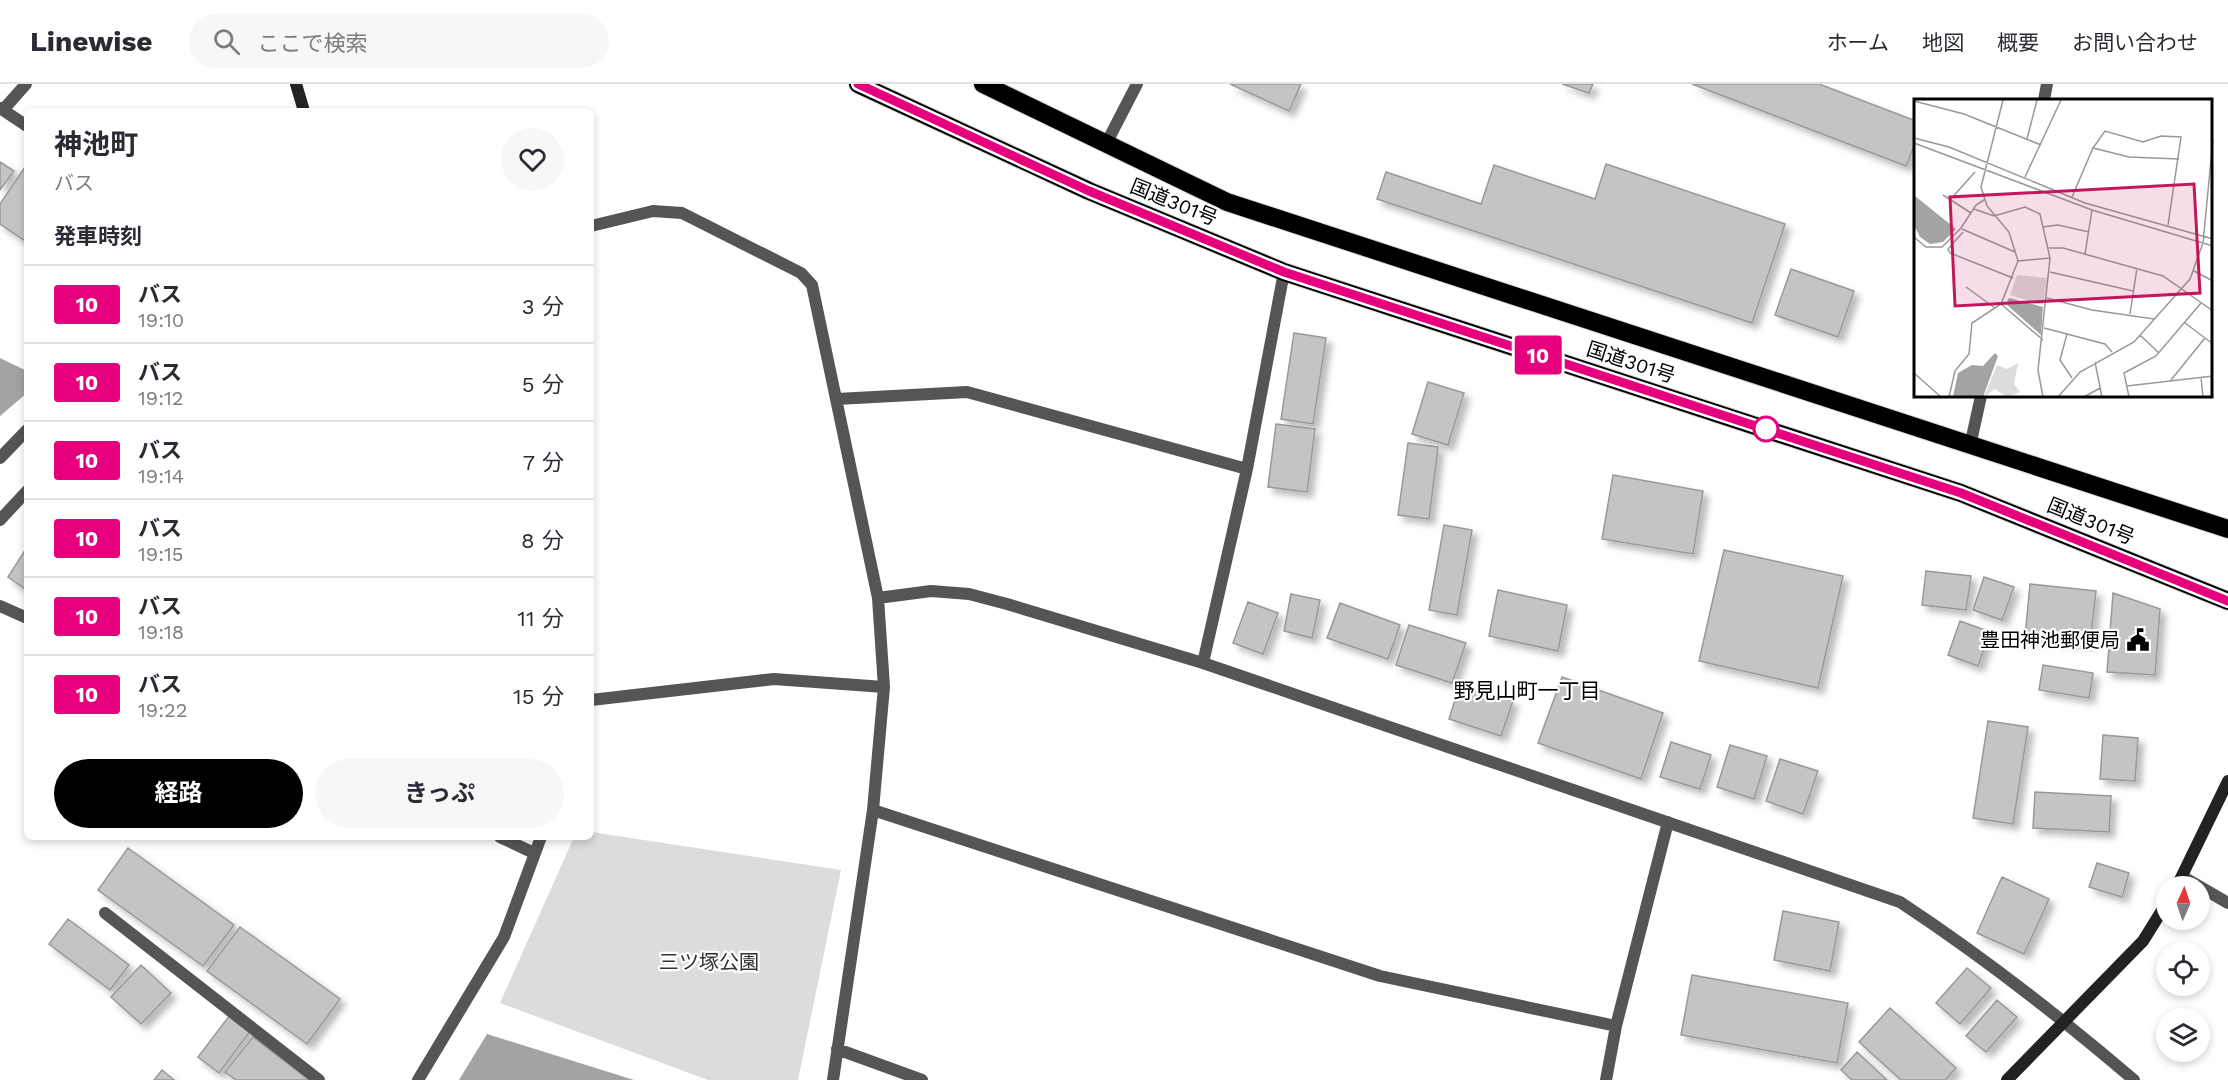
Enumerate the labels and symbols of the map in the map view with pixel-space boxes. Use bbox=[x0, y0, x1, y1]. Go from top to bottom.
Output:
inset map bbox=[1914, 99, 2213, 398]
street label: 国道301号 bbox=[1127, 174, 1221, 230]
line badge: 10 bbox=[1511, 336, 1565, 374]
street label: 国道301号 bbox=[1584, 336, 1678, 388]
unlabelled marker bbox=[1753, 416, 1779, 442]
street label: 国道301号 bbox=[2044, 493, 2138, 549]
public building icon: 豊田神池郵便局 bbox=[2125, 627, 2151, 653]
place label: 豊田神池郵便局 bbox=[1980, 628, 2120, 652]
district label: 野見山町一丁目 bbox=[1454, 678, 1601, 703]
north arrow bbox=[2156, 876, 2210, 930]
park label: 三ツ塚公園 bbox=[659, 950, 759, 974]

